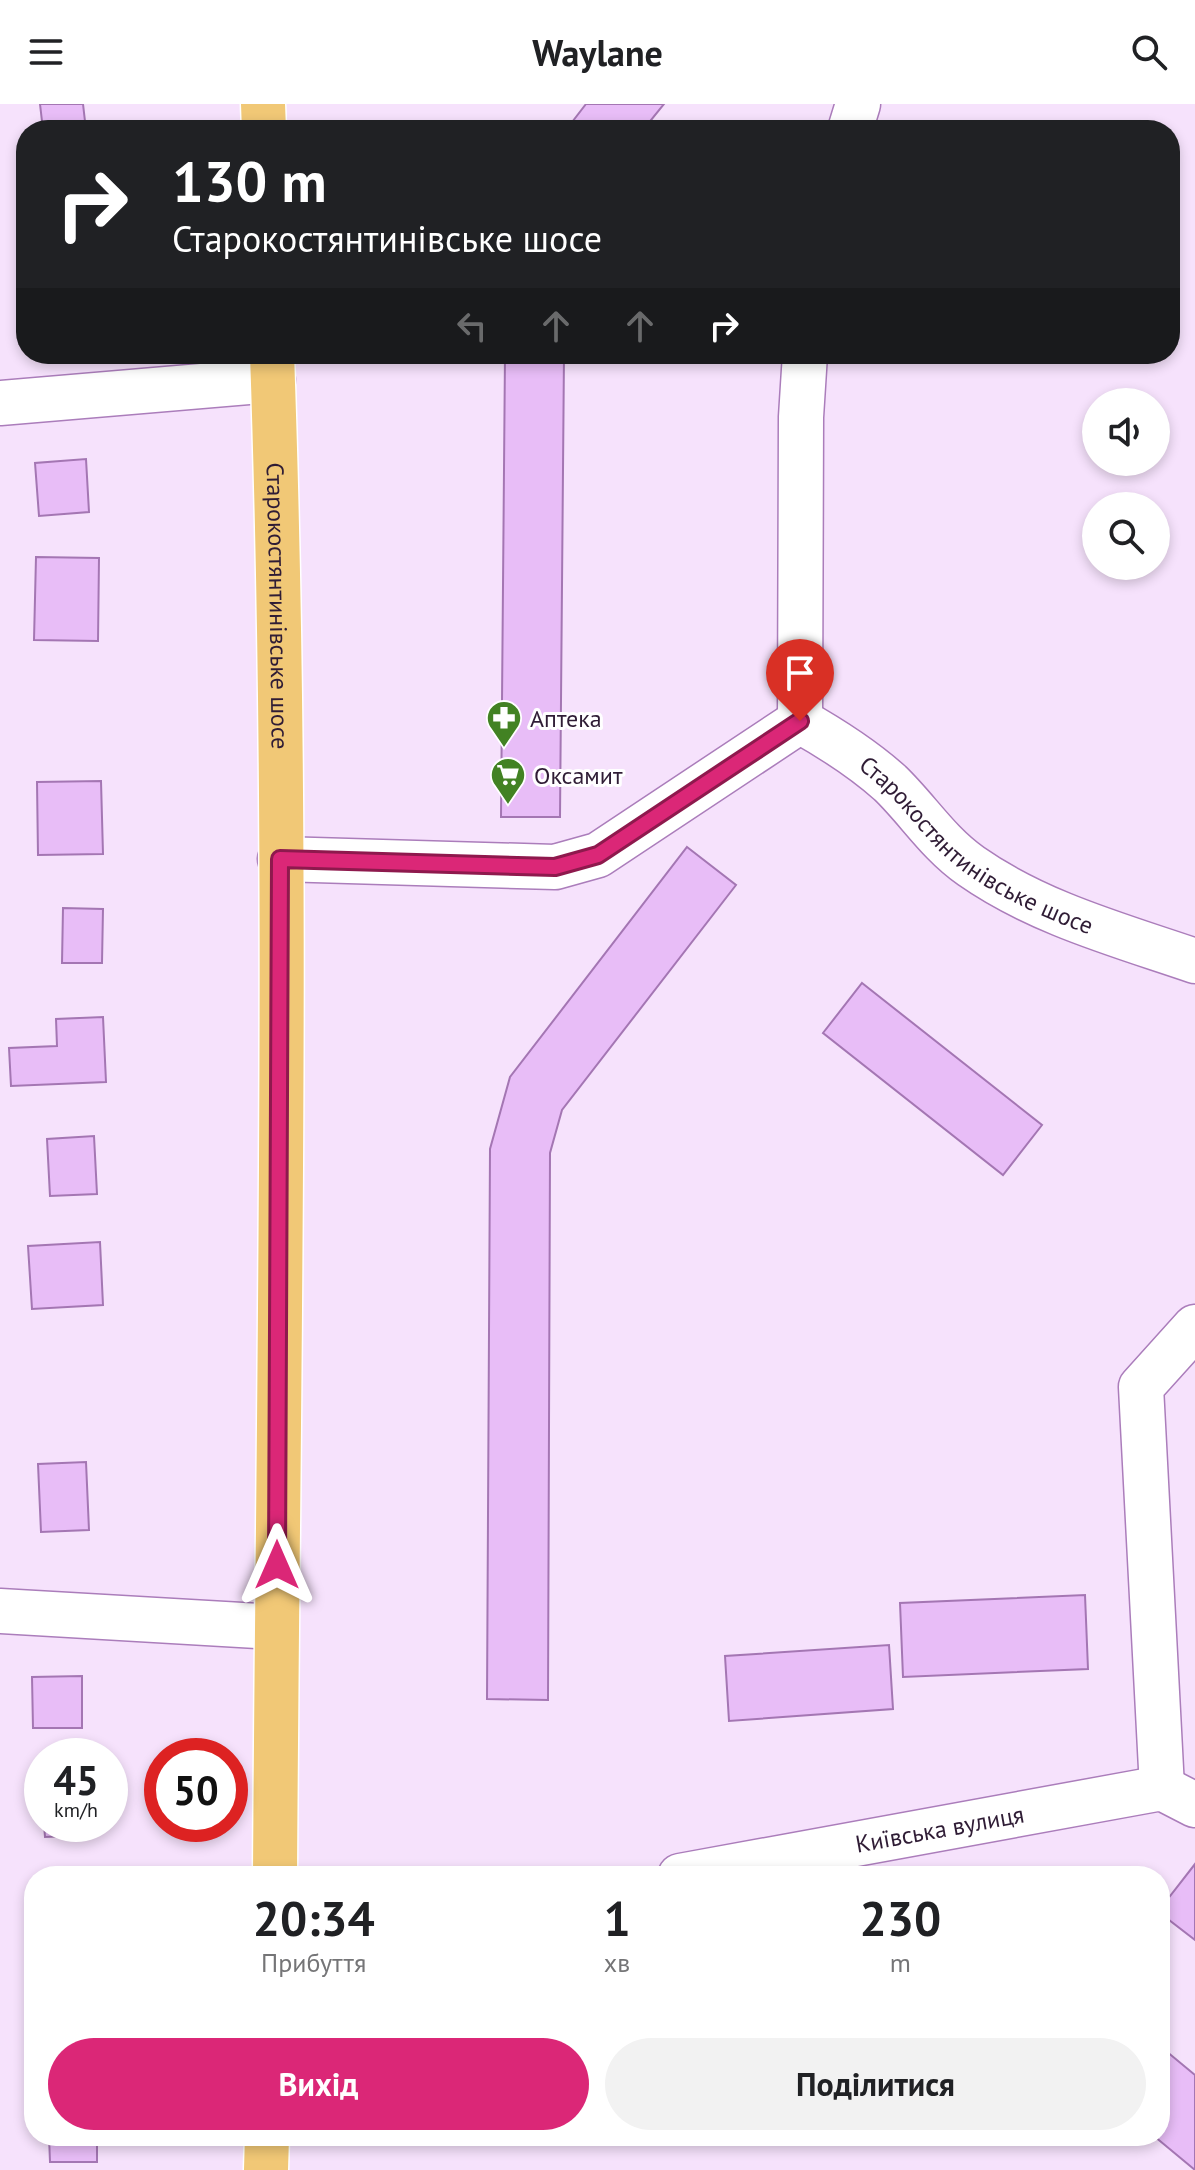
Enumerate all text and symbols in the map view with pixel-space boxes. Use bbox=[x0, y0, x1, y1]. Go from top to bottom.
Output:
text: Waylane bbox=[532, 29, 663, 76]
icon: menu bbox=[24, 30, 68, 74]
icon: search bbox=[1127, 30, 1171, 74]
text: 130 m bbox=[172, 145, 327, 217]
icon: right bbox=[40, 152, 144, 256]
text: Старокостянтинівське шосе bbox=[172, 215, 602, 262]
icon: left bbox=[450, 304, 494, 348]
icon: ahead bbox=[534, 304, 578, 348]
icon: ahead bbox=[618, 304, 662, 348]
icon: right bbox=[702, 304, 746, 348]
map controls bbox=[1082, 388, 1170, 580]
button: sound bbox=[1082, 388, 1170, 476]
street label: Старокостянтинівське шосе bbox=[260, 462, 296, 750]
button: search bbox=[1082, 492, 1170, 580]
pin bbox=[766, 639, 834, 721]
icon: arrive bbox=[778, 651, 822, 695]
pharmacy icon: Аптека bbox=[485, 699, 523, 749]
place label: Аптека bbox=[530, 703, 602, 734]
street label: Старокостянтинівське шосе bbox=[853, 749, 1098, 941]
supermarket icon: Оксамит bbox=[489, 756, 527, 806]
place label: Оксамит bbox=[534, 760, 623, 791]
position arrow bbox=[235, 1523, 319, 1607]
speed limit sign: 50 bbox=[144, 1738, 248, 1842]
text: 45 bbox=[53, 1754, 99, 1806]
text: km/h bbox=[54, 1797, 98, 1823]
street label: Київська вулиця bbox=[853, 1798, 1027, 1859]
text: 20:34 bbox=[253, 1887, 375, 1949]
text: 1 bbox=[603, 1887, 631, 1949]
text: 230 bbox=[859, 1887, 941, 1949]
text: Прибуття bbox=[261, 1946, 366, 1979]
text: хв bbox=[604, 1946, 630, 1979]
text: m bbox=[890, 1946, 911, 1979]
button: Вихід bbox=[48, 2038, 589, 2130]
button: Поділитися bbox=[605, 2038, 1146, 2130]

